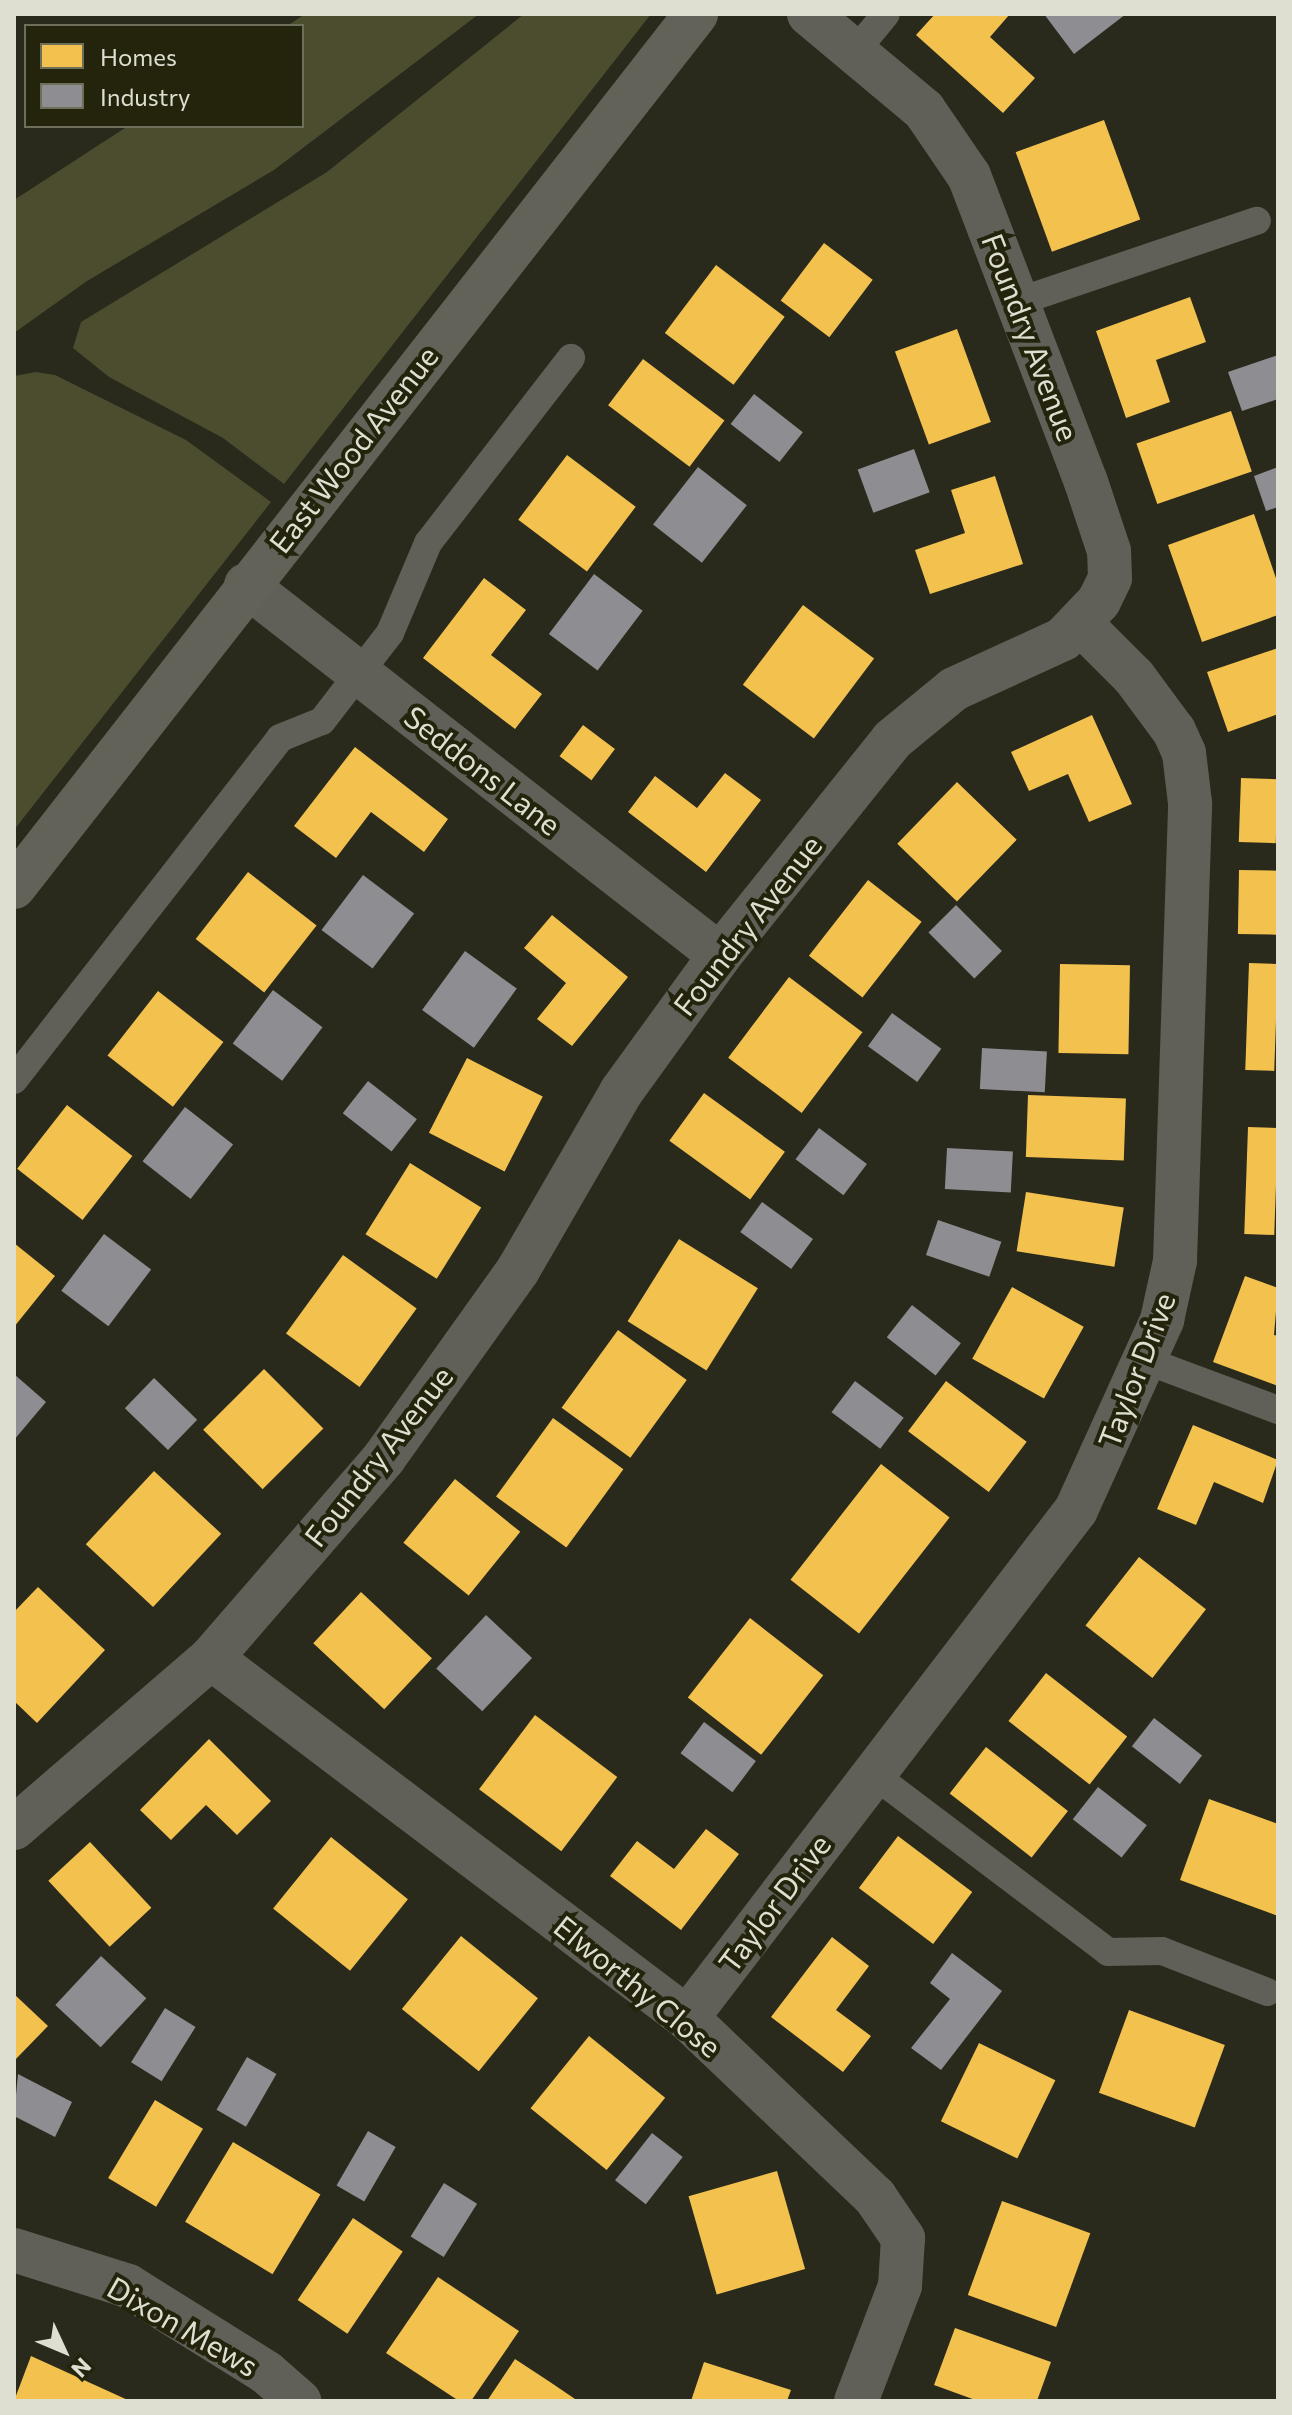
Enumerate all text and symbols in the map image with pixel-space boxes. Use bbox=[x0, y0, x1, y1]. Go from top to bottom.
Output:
legend bbox=[24, 24, 304, 128]
text: Homes bbox=[100, 42, 177, 71]
text: Industry bbox=[100, 82, 190, 111]
street label: Foundry Avenue bbox=[975, 228, 1087, 446]
street label: East Wood Avenue bbox=[261, 338, 445, 560]
street label: Seddons Lane bbox=[398, 698, 568, 842]
street label: Foundry Avenue bbox=[665, 828, 829, 1022]
street label: Taylor Drive bbox=[1090, 1287, 1182, 1453]
street label: Foundry Avenue bbox=[296, 1359, 460, 1553]
street label: Taylor Drive bbox=[710, 1827, 838, 1979]
street label: Elworthy Close bbox=[547, 1908, 729, 2064]
street label: Dixon Mews bbox=[101, 2269, 265, 2383]
north arrow bbox=[24, 2311, 104, 2391]
text: N bbox=[66, 2353, 97, 2383]

